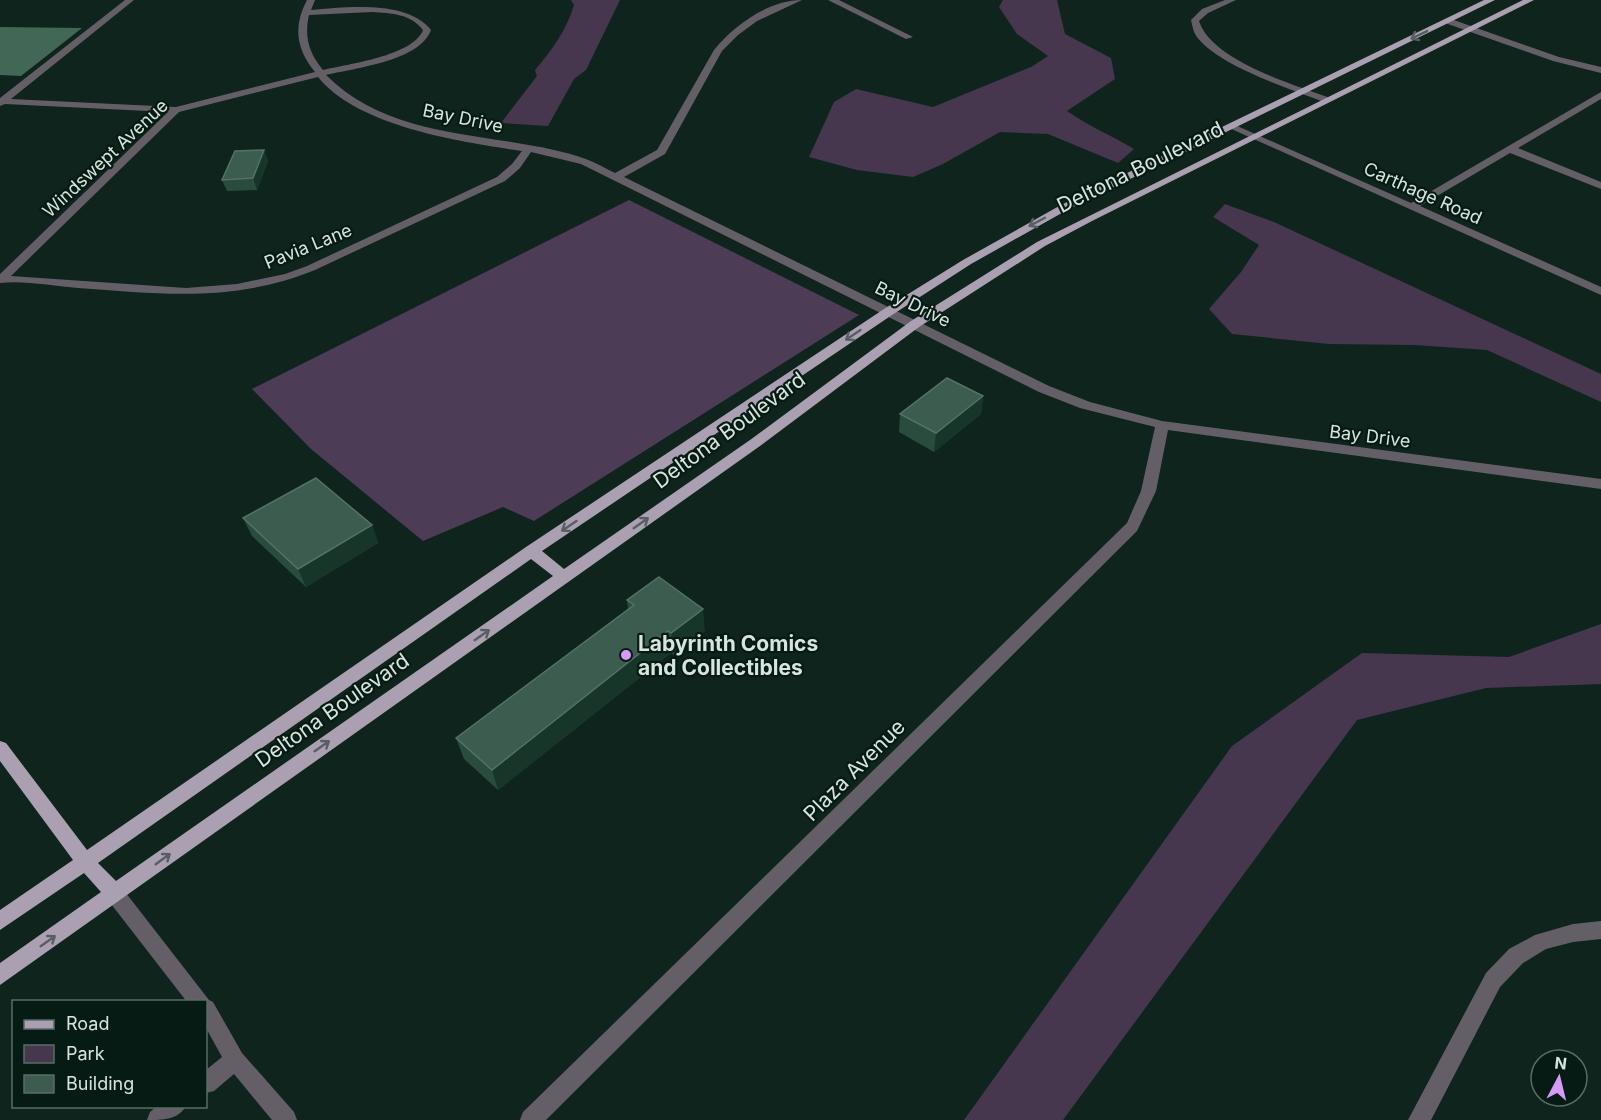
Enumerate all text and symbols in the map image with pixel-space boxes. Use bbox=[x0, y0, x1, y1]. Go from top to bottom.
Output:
one-way arrow bbox=[1411, 30, 1429, 42]
street label: Windswept Avenue bbox=[38, 95, 172, 221]
street label: Bay Drive bbox=[421, 99, 505, 137]
street label: Deltona Boulevard bbox=[1053, 116, 1227, 218]
street label: Carthage Road bbox=[1361, 158, 1485, 228]
one-way arrow bbox=[1028, 217, 1046, 228]
street label: Pavia Lane bbox=[261, 219, 355, 273]
street label: Bay Drive bbox=[872, 277, 954, 331]
one-way arrow bbox=[844, 329, 861, 342]
street label: Deltona Boulevard bbox=[648, 366, 810, 494]
street label: Bay Drive bbox=[1328, 421, 1412, 451]
one-way arrow bbox=[633, 517, 649, 529]
one-way arrow bbox=[561, 520, 577, 532]
one-way arrow bbox=[473, 629, 489, 641]
place label: Labyrinth Comics and Collectibles bbox=[638, 631, 818, 680]
street label: Deltona Boulevard bbox=[250, 648, 414, 772]
marker: Labyrinth Comics and Collectibles bbox=[619, 648, 633, 662]
street label: Plaza Avenue bbox=[798, 714, 910, 826]
one-way arrow bbox=[313, 740, 329, 752]
one-way arrow bbox=[154, 853, 170, 866]
one-way arrow bbox=[39, 935, 55, 947]
legend bbox=[12, 1000, 207, 1108]
text: Road bbox=[66, 1013, 109, 1034]
text: Park bbox=[66, 1043, 105, 1064]
north arrow bbox=[1529, 1048, 1589, 1108]
text: N bbox=[1554, 1052, 1568, 1074]
text: Building bbox=[66, 1073, 134, 1094]

